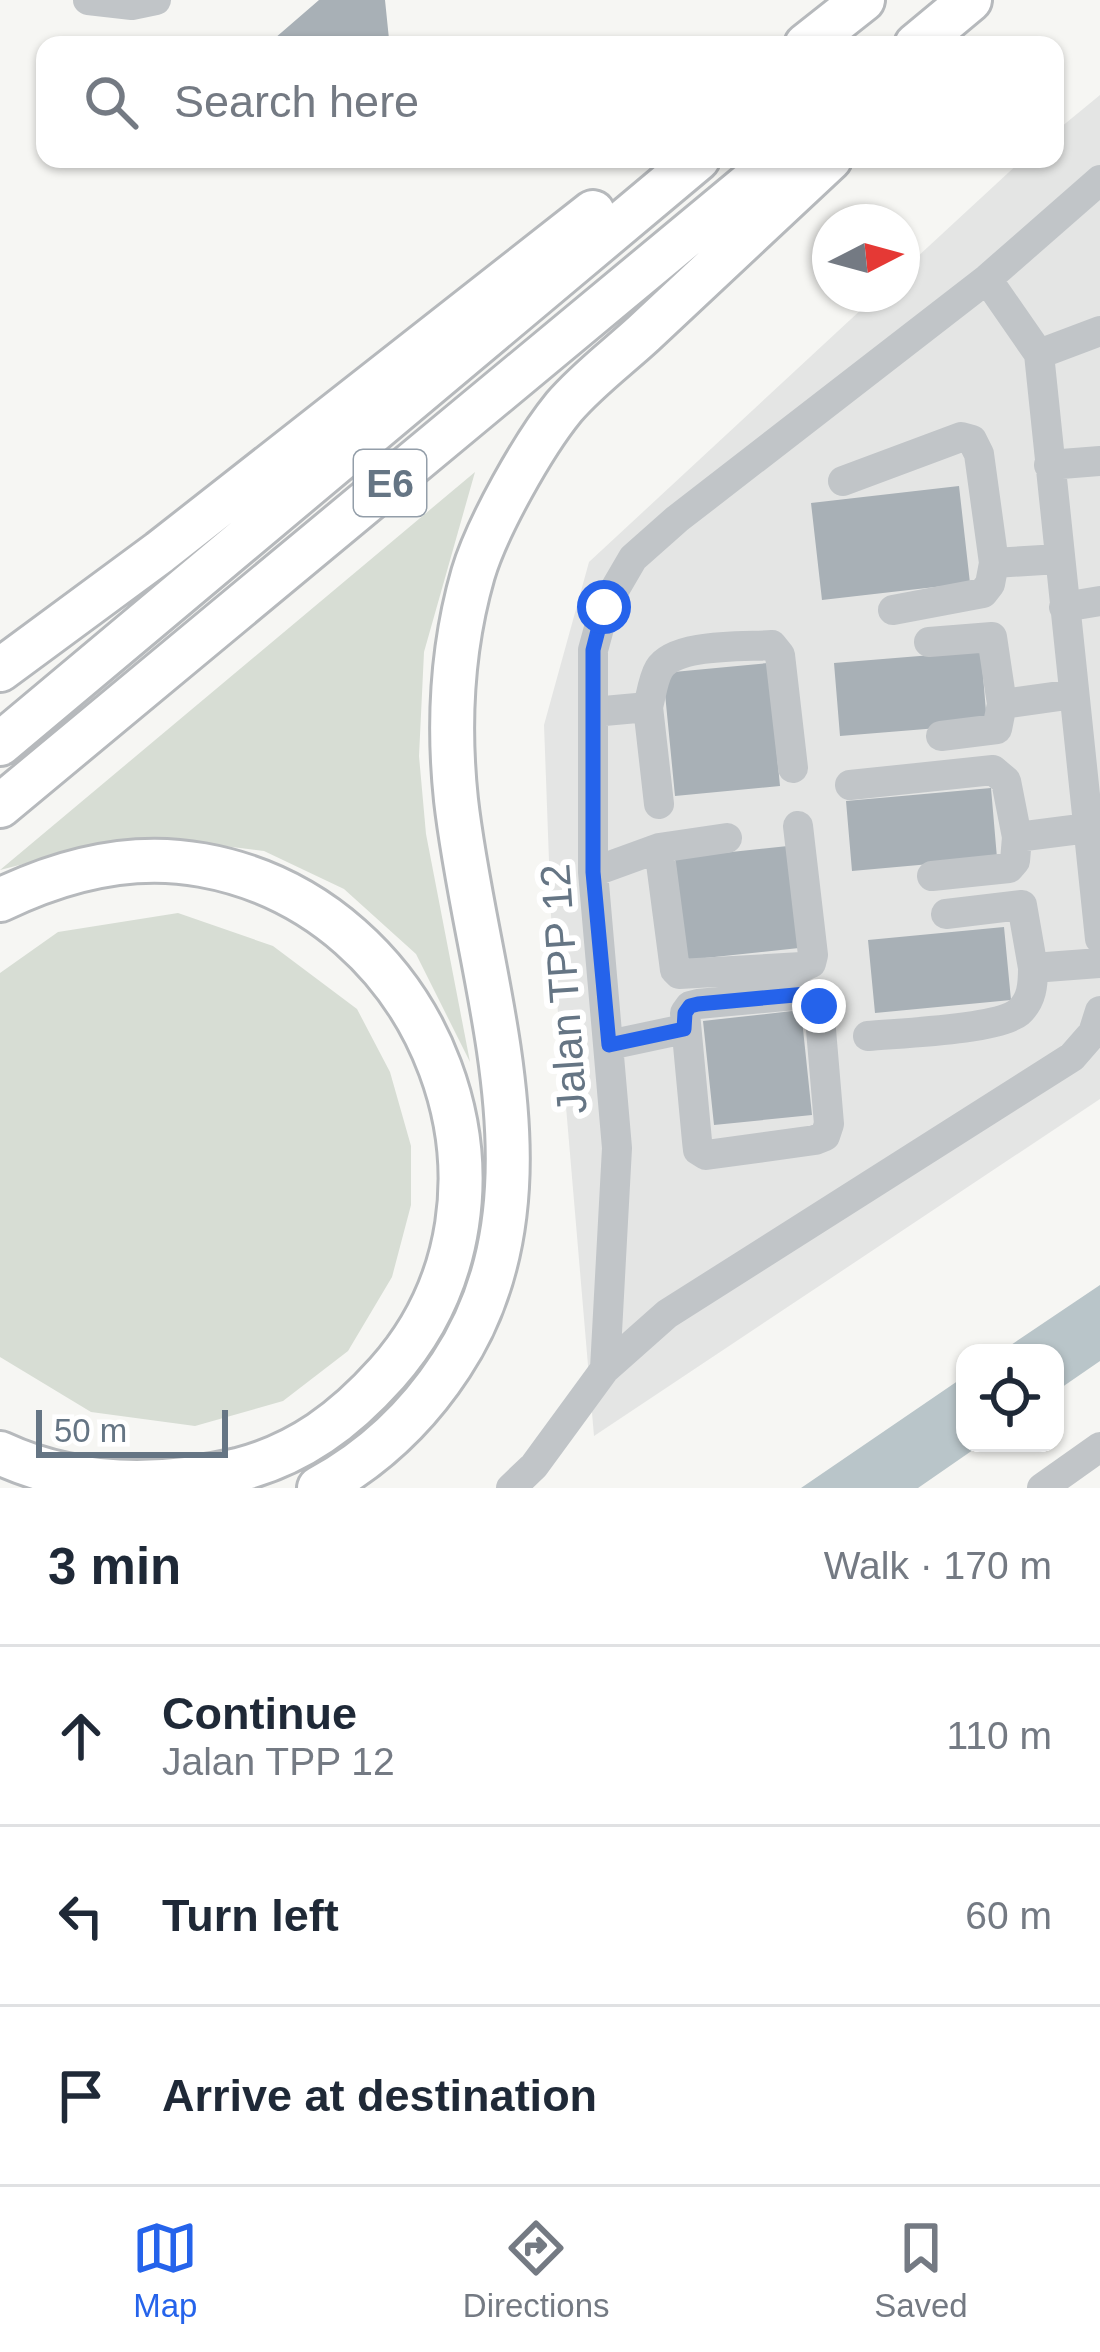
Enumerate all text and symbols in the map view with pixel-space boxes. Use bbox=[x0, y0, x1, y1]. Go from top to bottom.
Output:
search box bbox=[36, 36, 1064, 168]
icon: search bbox=[78, 69, 144, 135]
text: Search here bbox=[174, 76, 419, 127]
north arrow bbox=[812, 204, 920, 312]
road number: E6 bbox=[354, 450, 426, 516]
route start bbox=[577, 580, 631, 634]
street label: Jalan TPP 12 bbox=[531, 862, 596, 1116]
route end bbox=[792, 979, 846, 1033]
map controls bbox=[956, 1344, 1064, 1452]
button: locate bbox=[956, 1344, 1064, 1452]
scale bar bbox=[36, 1404, 228, 1457]
text: 50 m bbox=[54, 1412, 127, 1449]
text: 3 min bbox=[48, 1538, 181, 1595]
text: Walk · 170 m bbox=[824, 1544, 1052, 1587]
text: Continue bbox=[162, 1688, 357, 1739]
icon: ahead bbox=[48, 1703, 114, 1769]
text: 110 m bbox=[947, 1714, 1052, 1757]
text: Jalan TPP 12 bbox=[162, 1740, 395, 1783]
icon: left bbox=[48, 1883, 114, 1949]
text: Turn left bbox=[162, 1890, 339, 1941]
text: 60 m bbox=[965, 1894, 1052, 1937]
icon: arrive bbox=[48, 2063, 114, 2129]
text: Arrive at destination bbox=[162, 2070, 597, 2121]
tab: Map bbox=[132, 2215, 198, 2325]
tab: Directions bbox=[463, 2215, 610, 2325]
tab: Saved bbox=[874, 2215, 968, 2325]

